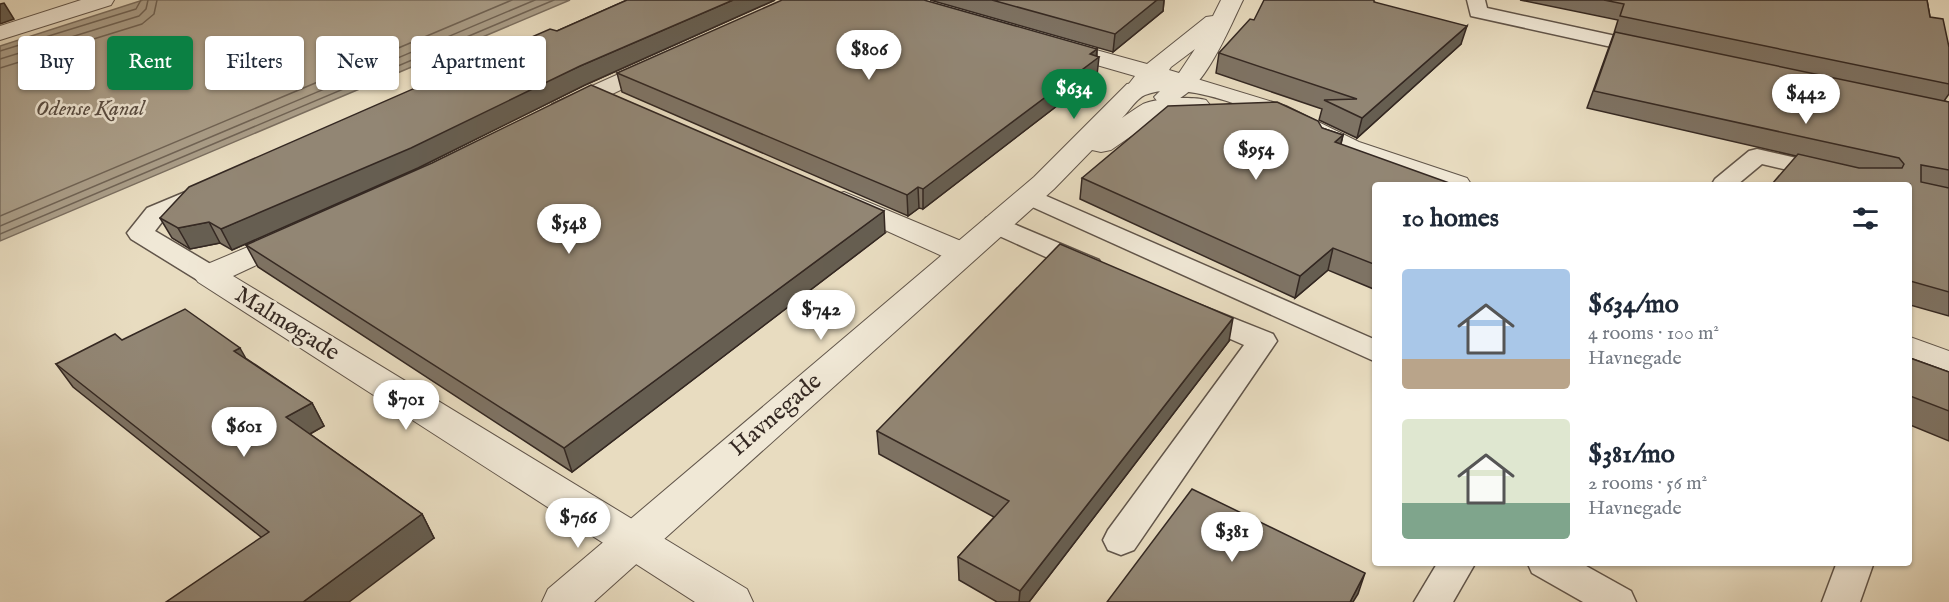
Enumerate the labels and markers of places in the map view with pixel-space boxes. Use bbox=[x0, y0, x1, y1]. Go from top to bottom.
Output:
pin: $806 bbox=[833, 30, 905, 81]
pin: $634 bbox=[1038, 69, 1110, 120]
pin: $442 bbox=[1770, 74, 1842, 125]
pin: $954 bbox=[1220, 130, 1292, 181]
pin: $548 bbox=[533, 204, 605, 255]
pin: $742 bbox=[785, 290, 857, 341]
pin: $701 bbox=[370, 380, 442, 431]
pin: $601 bbox=[208, 407, 280, 458]
pin: $766 bbox=[542, 498, 614, 549]
pin: $381 bbox=[1196, 512, 1268, 563]

